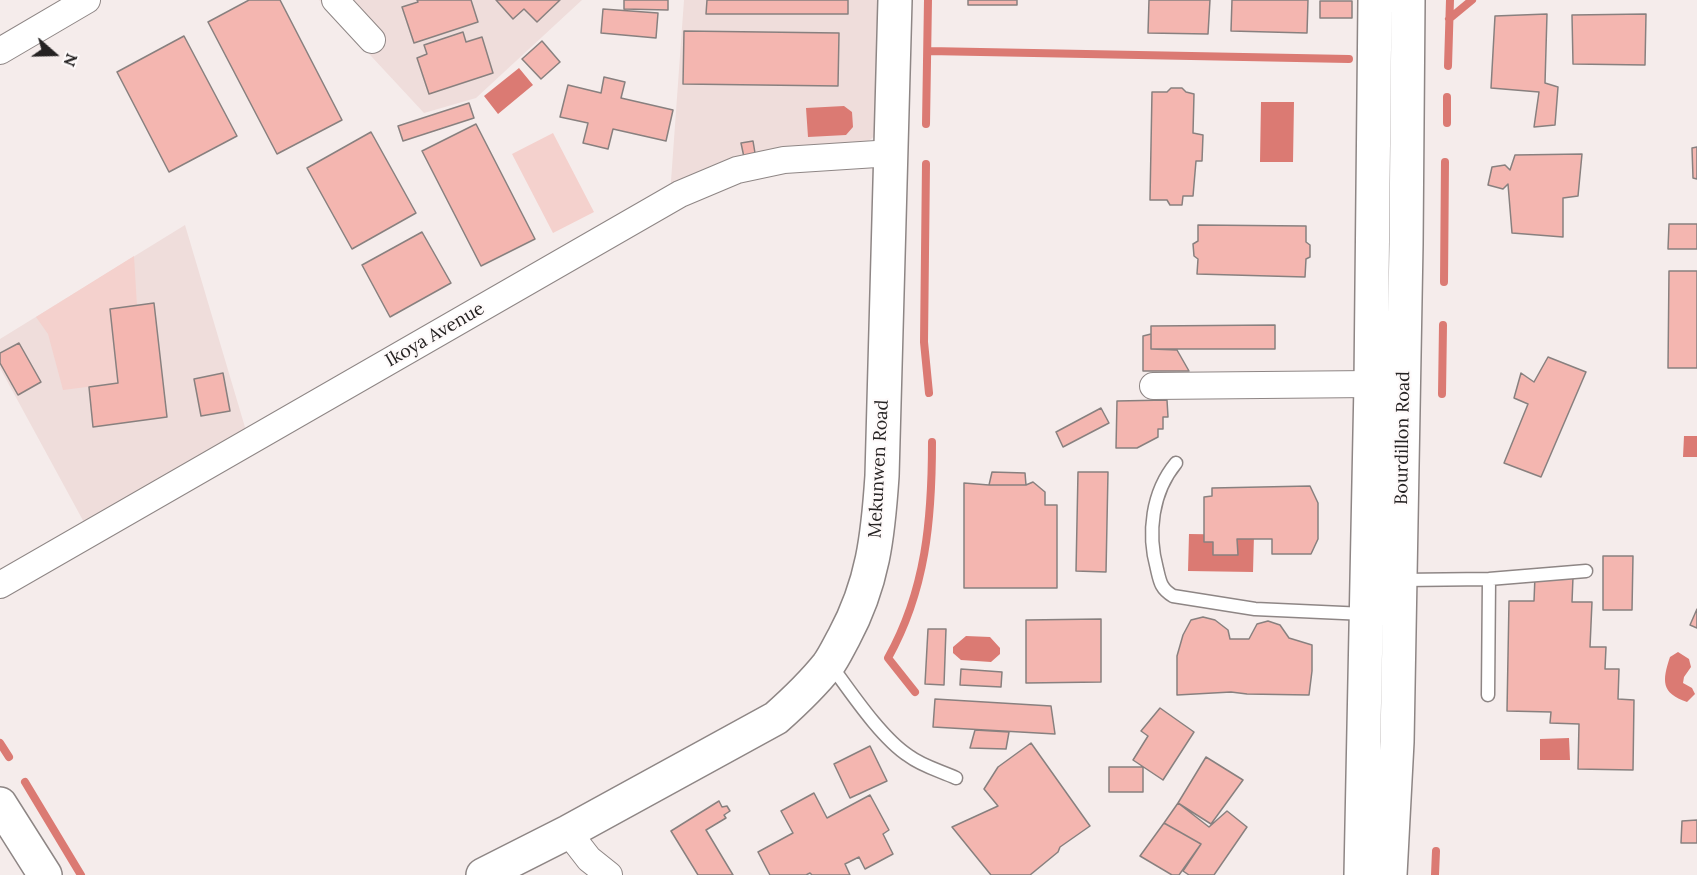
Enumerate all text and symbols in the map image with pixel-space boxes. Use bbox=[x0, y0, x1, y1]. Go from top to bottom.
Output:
north arrow bbox=[24, 24, 84, 84]
text: N bbox=[59, 51, 82, 69]
street label: Ikoya Avenue bbox=[382, 298, 488, 372]
street label: Bourdillon Road bbox=[1391, 371, 1415, 505]
street label: Mekunwen Road bbox=[865, 399, 893, 539]

